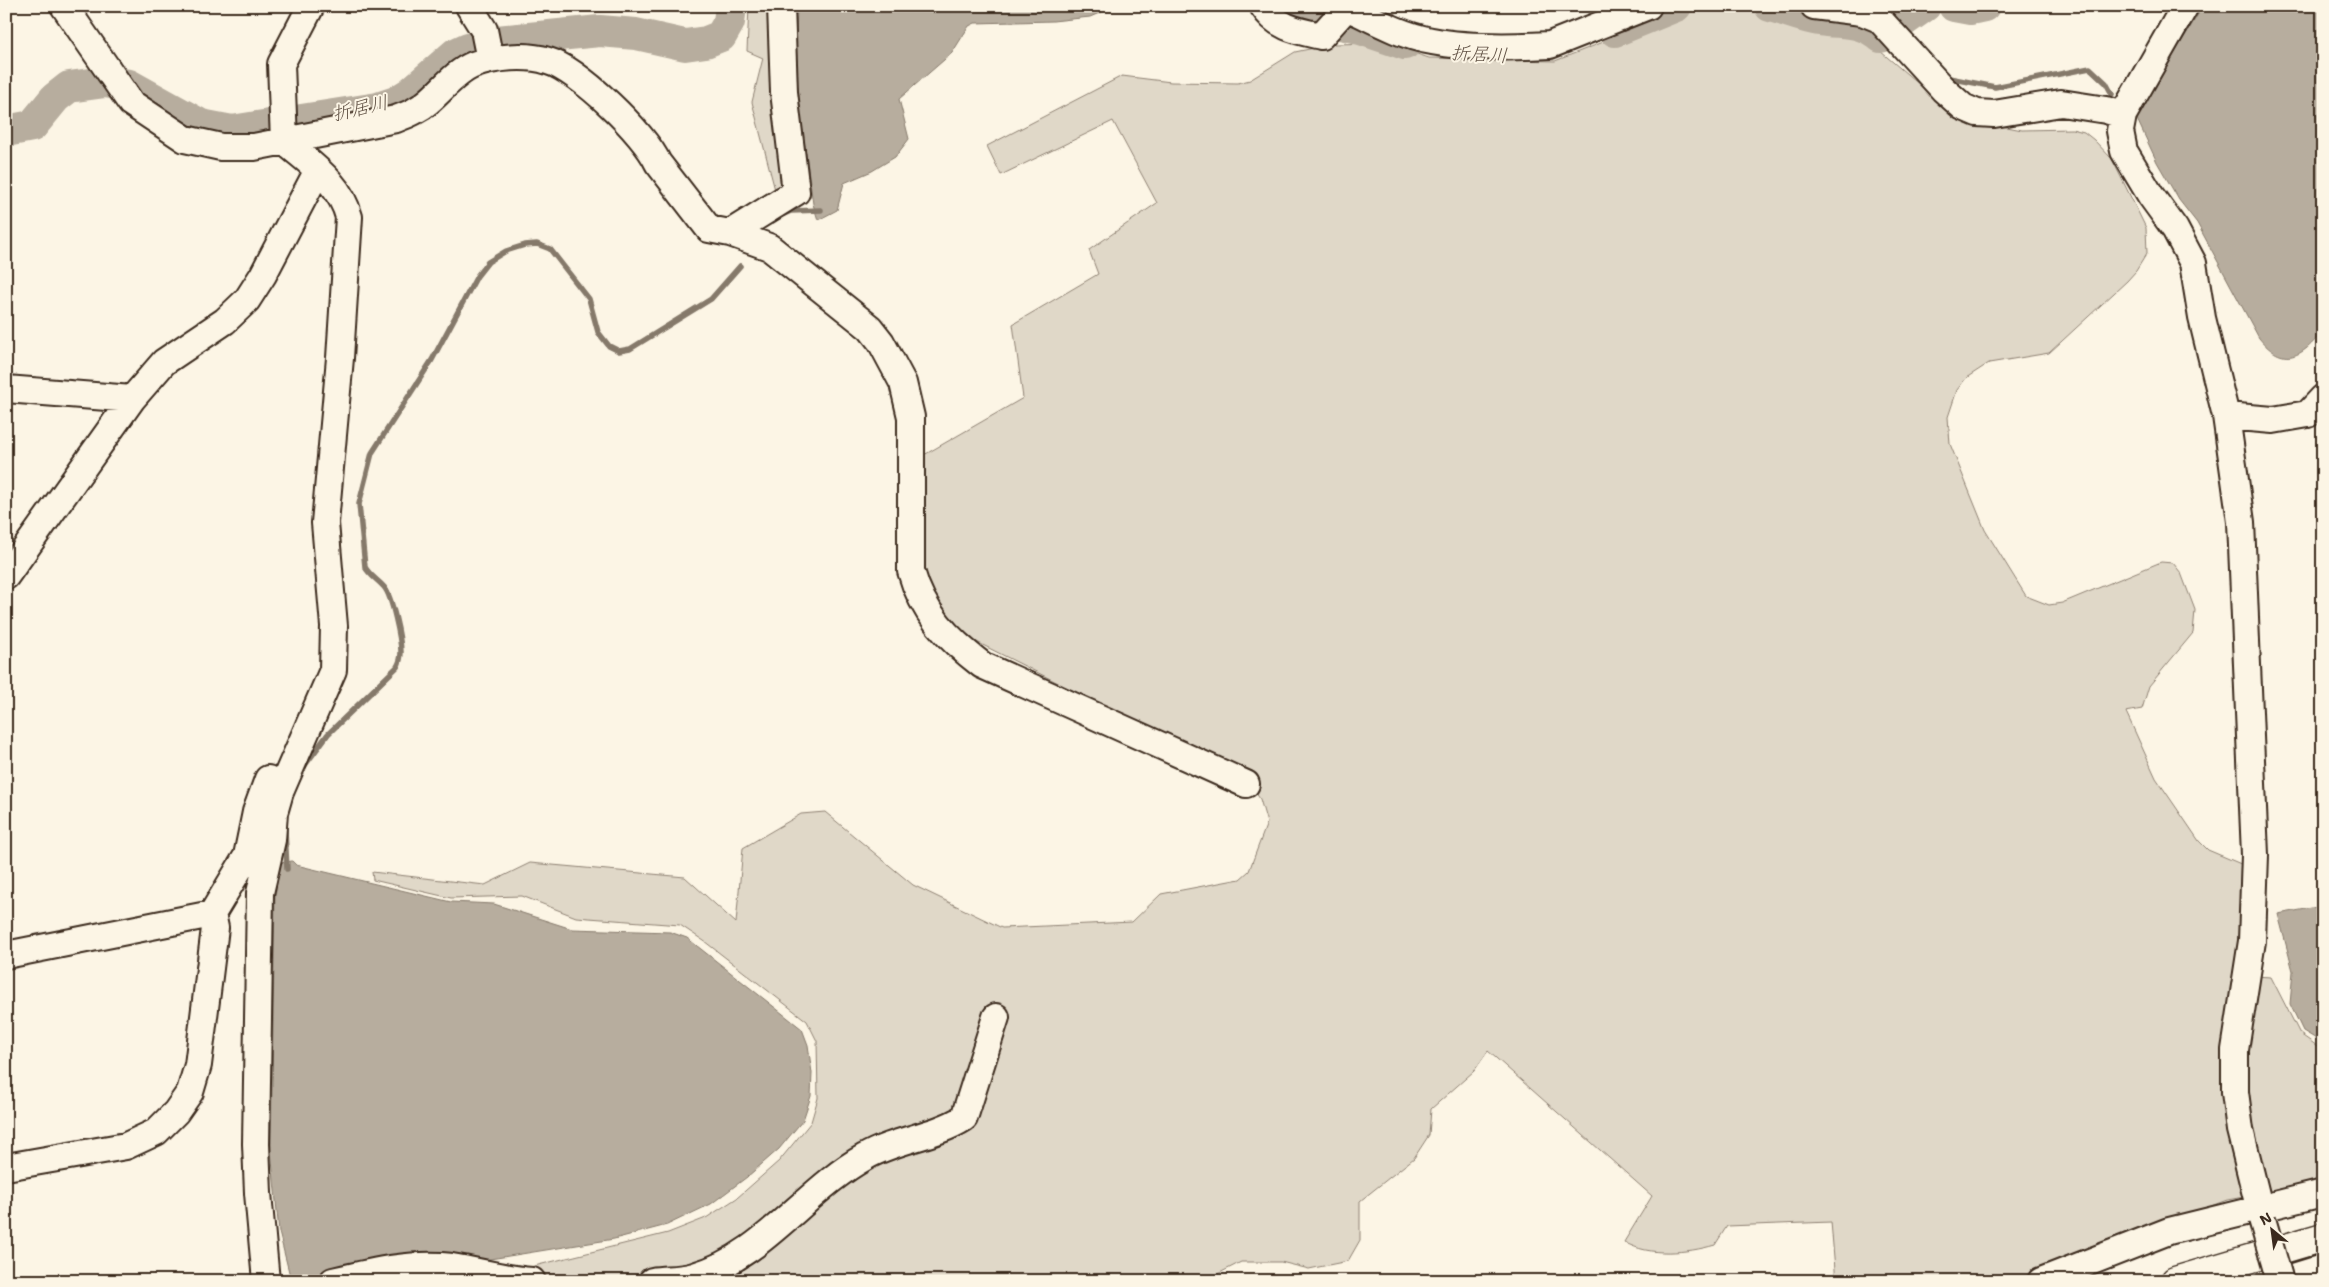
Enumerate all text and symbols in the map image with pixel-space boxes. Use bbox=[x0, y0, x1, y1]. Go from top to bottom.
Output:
water label: 折居川 bbox=[1450, 40, 1508, 68]
water label: 折居川 bbox=[329, 89, 391, 127]
north arrow bbox=[2246, 1204, 2296, 1254]
text: N bbox=[2256, 1208, 2275, 1229]

